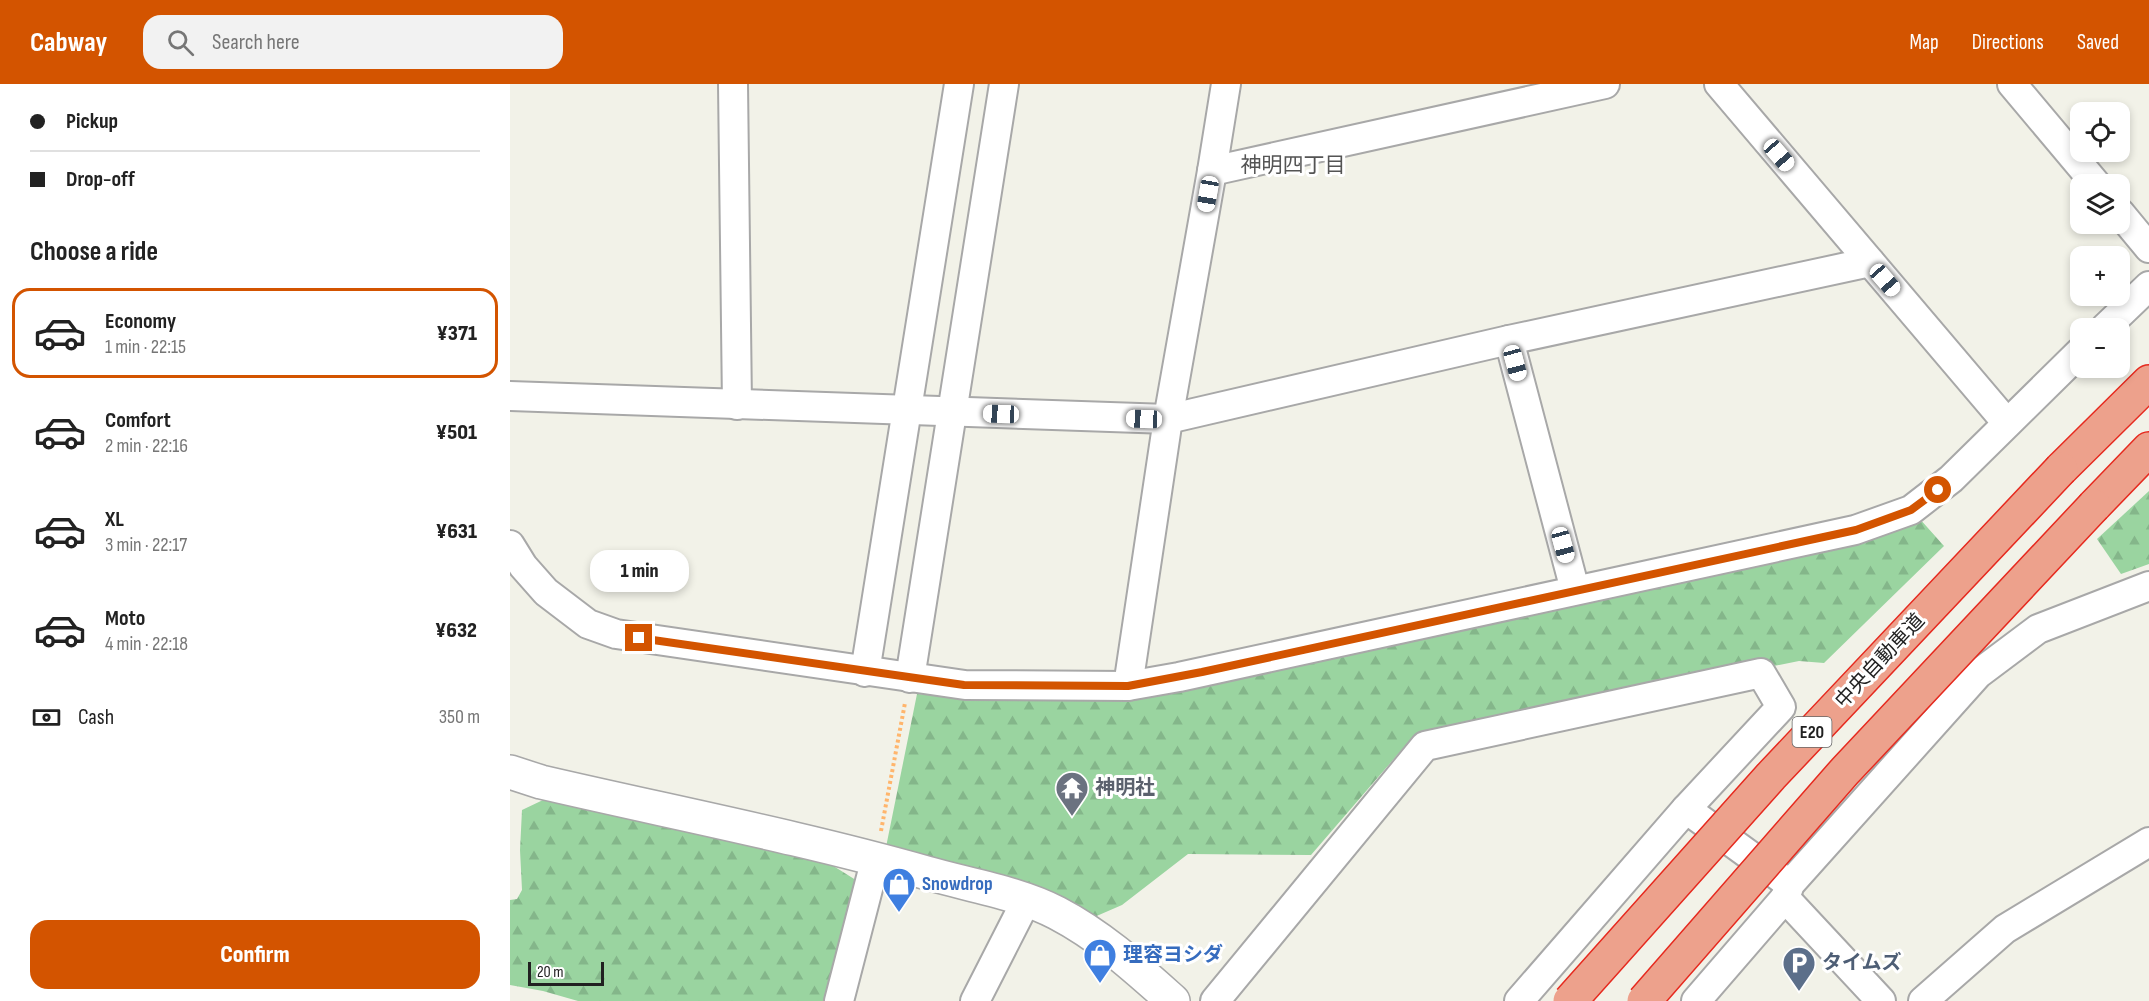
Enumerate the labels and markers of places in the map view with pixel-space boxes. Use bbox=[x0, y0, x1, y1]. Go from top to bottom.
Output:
temple icon: 神明社 bbox=[1054, 770, 1090, 817]
place label: 神明社 bbox=[1095, 776, 1155, 800]
shop icon: Snowdrop bbox=[881, 866, 917, 913]
place label: Snowdrop bbox=[922, 872, 993, 896]
shop icon: 理容ヨシダ bbox=[1082, 937, 1118, 984]
place label: 理容ヨシダ bbox=[1123, 943, 1223, 967]
parking icon: タイムズ bbox=[1781, 945, 1817, 992]
place label: タイムズ bbox=[1822, 951, 1902, 975]

